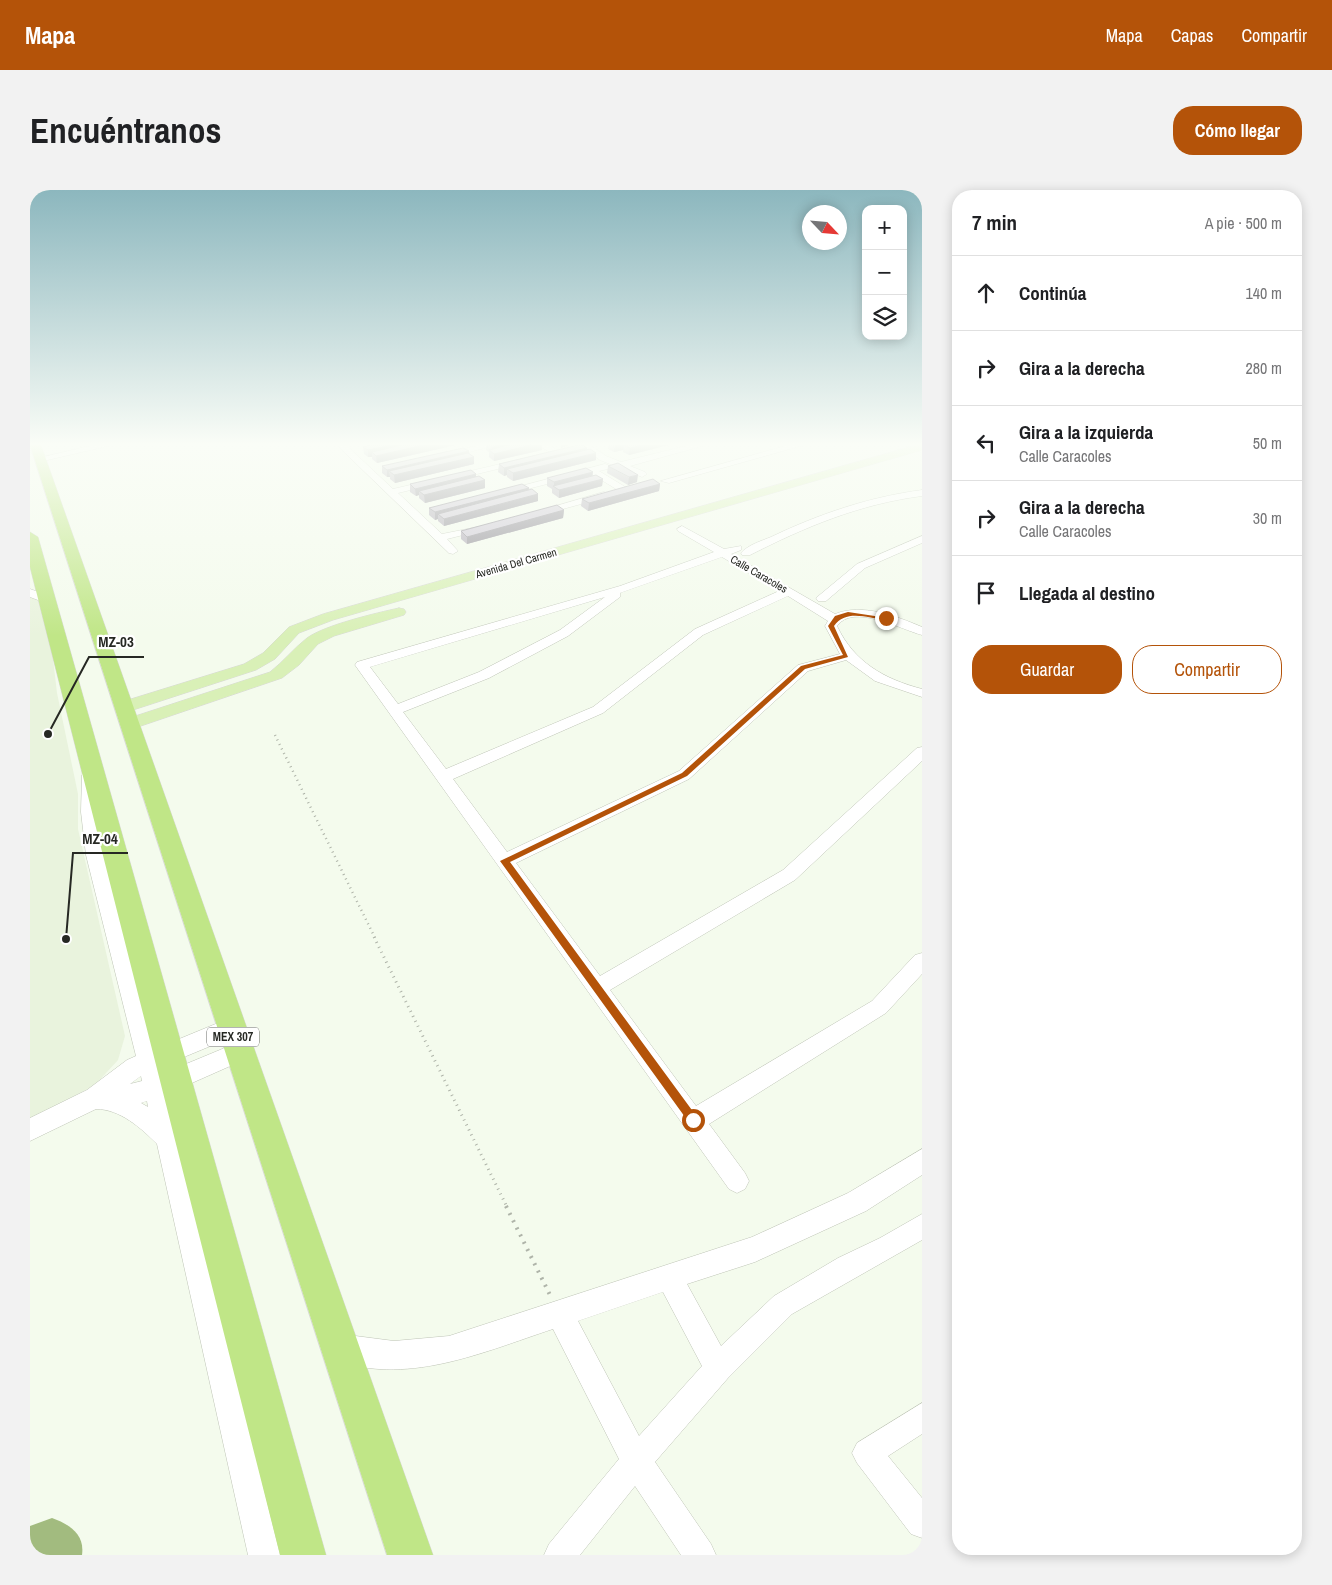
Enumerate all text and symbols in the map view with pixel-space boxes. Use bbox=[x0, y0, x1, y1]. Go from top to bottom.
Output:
text: Mapa bbox=[25, 19, 75, 51]
text: Mapa bbox=[1106, 23, 1143, 48]
text: Capas bbox=[1171, 23, 1213, 48]
text: Compartir bbox=[1241, 23, 1307, 48]
button: Cómo llegar bbox=[1173, 106, 1302, 155]
text: Encuéntranos bbox=[30, 107, 221, 154]
north arrow bbox=[802, 205, 847, 250]
map controls bbox=[862, 205, 907, 340]
button: + bbox=[862, 205, 907, 250]
text: 7 min bbox=[972, 208, 1017, 237]
text: A pie · 500 m bbox=[1205, 212, 1282, 234]
button: − bbox=[862, 250, 907, 295]
icon: ahead bbox=[972, 279, 1000, 307]
text: Continúa bbox=[1019, 280, 1087, 306]
text: 140 m bbox=[1246, 282, 1282, 304]
button: layers bbox=[862, 295, 907, 340]
icon: right bbox=[972, 354, 1000, 382]
text: Gira a la derecha bbox=[1019, 355, 1145, 381]
text: 280 m bbox=[1246, 357, 1282, 379]
text: Gira a la izquierda bbox=[1019, 419, 1153, 445]
icon: left bbox=[972, 429, 1000, 457]
text: 50 m bbox=[1253, 432, 1282, 454]
text: Calle Caracoles bbox=[1019, 445, 1112, 467]
text: Gira a la derecha bbox=[1019, 494, 1145, 520]
icon: right bbox=[972, 504, 1000, 532]
text: 30 m bbox=[1253, 507, 1282, 529]
text: Calle Caracoles bbox=[1019, 520, 1112, 542]
street label: Avenida Del Carmen bbox=[473, 545, 558, 582]
street label: Calle Caracoles bbox=[728, 552, 790, 596]
icon: arrive bbox=[972, 579, 1000, 607]
text: Llegada al destino bbox=[1019, 580, 1155, 606]
route end bbox=[875, 607, 898, 630]
callout: MZ-03 bbox=[89, 627, 144, 657]
text: MZ-03 bbox=[98, 631, 134, 652]
button: Guardar bbox=[972, 645, 1122, 694]
button: Compartir bbox=[1132, 645, 1282, 694]
callout: MZ-04 bbox=[73, 823, 128, 853]
text: MZ-04 bbox=[82, 828, 118, 849]
road number: MEX 307 bbox=[207, 1028, 259, 1046]
route start bbox=[682, 1109, 705, 1132]

